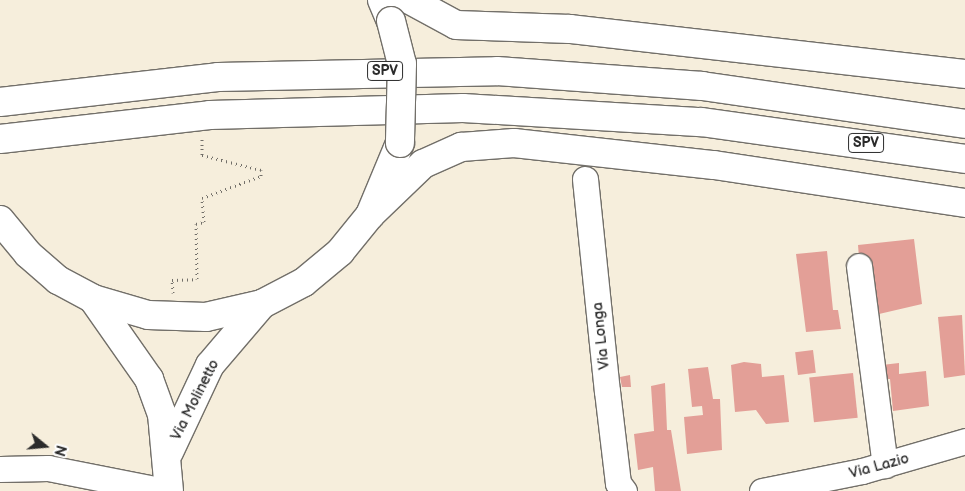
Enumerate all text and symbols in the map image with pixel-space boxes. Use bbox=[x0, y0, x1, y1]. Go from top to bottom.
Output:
road number: SPV bbox=[366, 59, 404, 82]
road number: SPV bbox=[847, 132, 885, 154]
street label: Via Longa bbox=[589, 301, 613, 371]
street label: Via Molinetto bbox=[167, 357, 223, 443]
north arrow bbox=[20, 421, 70, 471]
text: N bbox=[50, 443, 69, 458]
street label: Via Lazio bbox=[847, 449, 911, 483]

